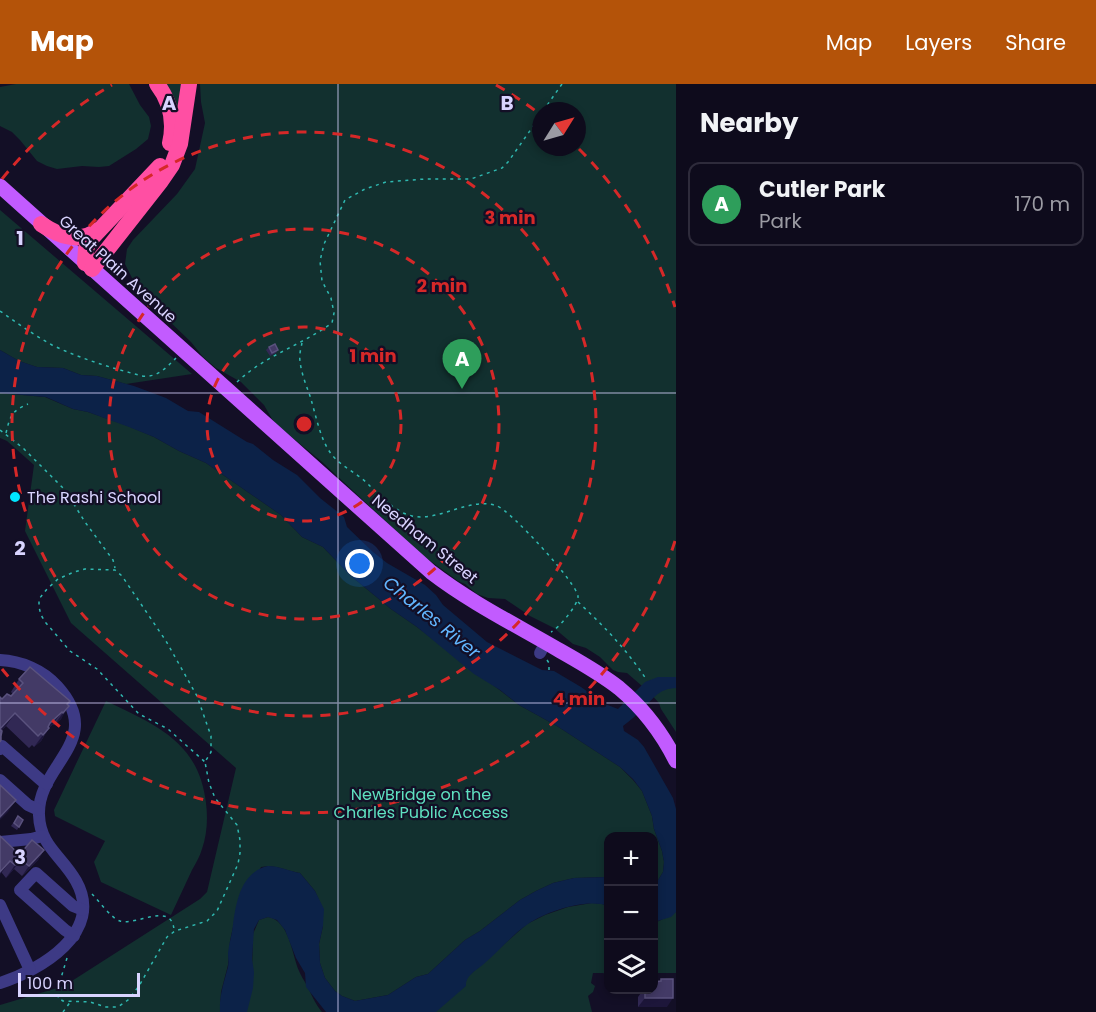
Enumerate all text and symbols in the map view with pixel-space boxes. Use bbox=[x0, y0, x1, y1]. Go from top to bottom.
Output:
text: Map bbox=[30, 22, 94, 61]
text: Map bbox=[826, 28, 872, 57]
text: Layers bbox=[905, 28, 972, 57]
text: Share bbox=[1005, 28, 1066, 57]
text: A bbox=[162, 89, 177, 117]
text: B bbox=[500, 89, 514, 117]
north arrow bbox=[532, 102, 586, 156]
text: Nearby bbox=[700, 105, 798, 141]
text: Cutler Park bbox=[759, 174, 885, 205]
text: A bbox=[714, 190, 729, 218]
text: 170 m bbox=[1014, 190, 1070, 218]
text: 3 min bbox=[484, 205, 536, 230]
text: Park bbox=[759, 207, 802, 235]
street label: Great Plain Avenue bbox=[54, 210, 182, 328]
text: 1 bbox=[16, 224, 24, 252]
text: 2 min bbox=[417, 273, 467, 298]
pin: A bbox=[442, 340, 482, 389]
text: 1 min bbox=[349, 343, 397, 368]
centre of rings bbox=[294, 414, 314, 434]
place label: The Rashi School bbox=[27, 486, 161, 509]
street label: Needham Street bbox=[367, 489, 483, 589]
marker: The Rashi School bbox=[8, 490, 22, 504]
text: 2 bbox=[14, 534, 26, 562]
your location bbox=[345, 549, 374, 578]
water label: Charles River bbox=[378, 570, 487, 665]
text: 4 min bbox=[553, 686, 605, 711]
park label: NewBridge on the Charles Public Access bbox=[334, 783, 508, 824]
map controls bbox=[604, 832, 658, 994]
button: + bbox=[604, 832, 658, 886]
text: 3 bbox=[14, 843, 26, 871]
button: − bbox=[604, 886, 658, 940]
button: layers bbox=[604, 940, 658, 994]
scale bar bbox=[18, 970, 140, 998]
text: 100 m bbox=[27, 972, 73, 995]

